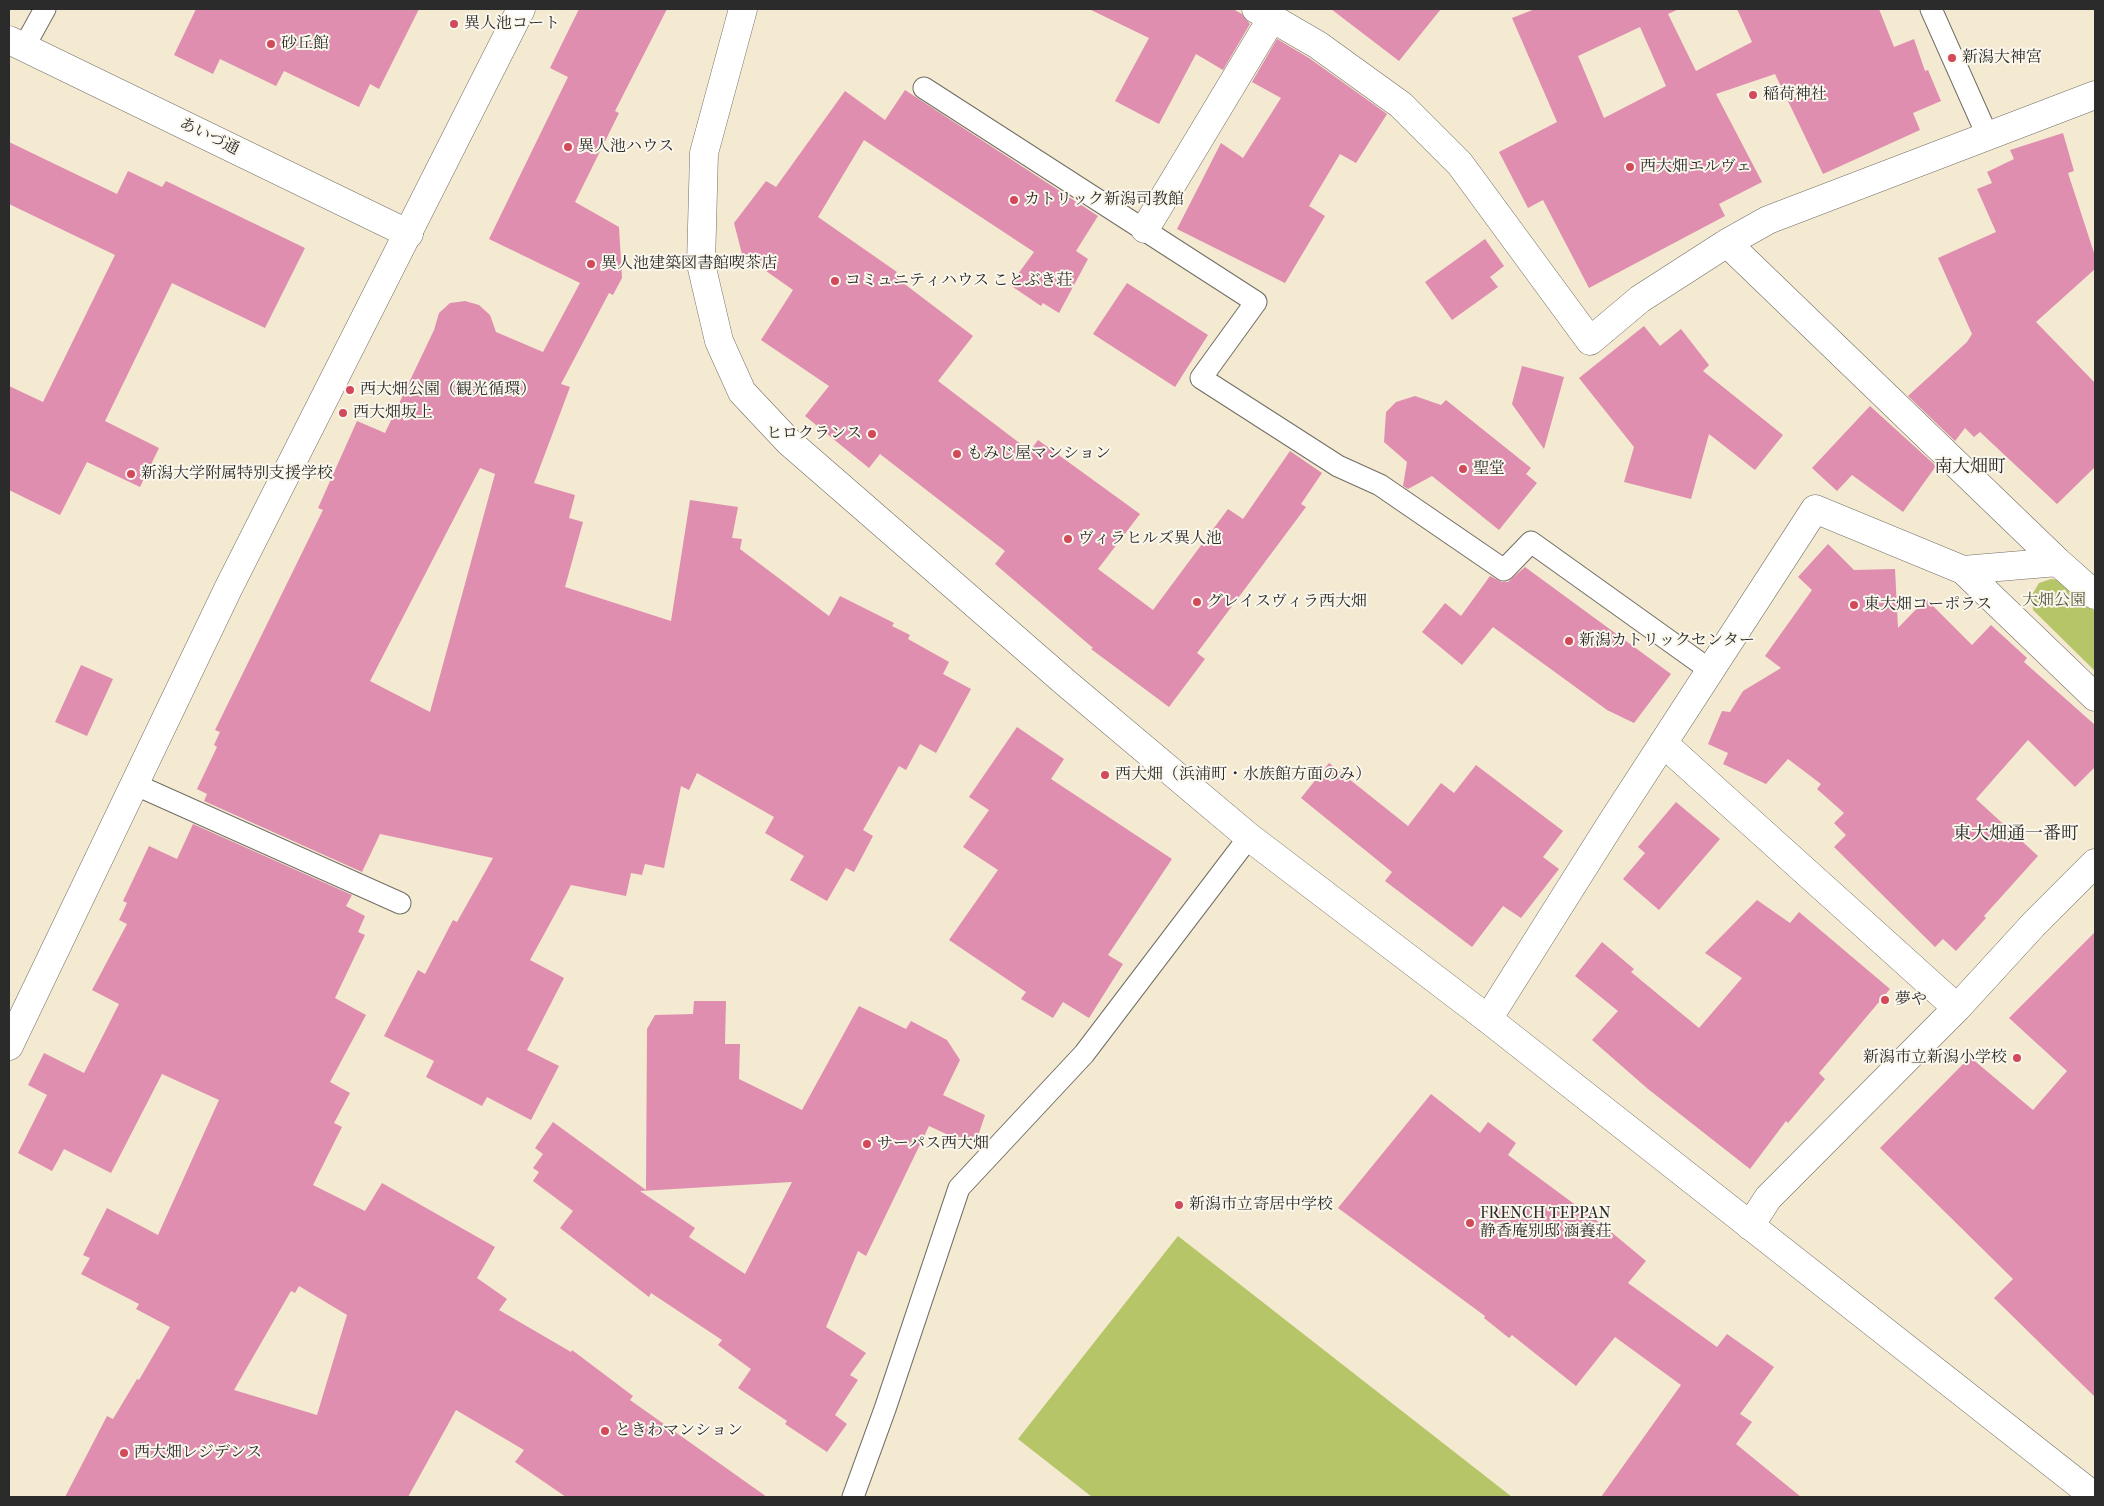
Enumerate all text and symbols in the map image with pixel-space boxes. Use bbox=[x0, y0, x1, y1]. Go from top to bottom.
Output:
place label: 異人池コート bbox=[464, 14, 560, 34]
marker: 異人池コート bbox=[448, 18, 460, 30]
place label: 砂丘館 bbox=[281, 34, 329, 54]
marker: 砂丘館 bbox=[265, 38, 277, 50]
place label: 新潟大神宮 bbox=[1962, 48, 2042, 68]
marker: 新潟大神宮 bbox=[1946, 52, 1958, 64]
place label: 稲荷神社 bbox=[1763, 85, 1827, 105]
marker: 稲荷神社 bbox=[1747, 89, 1759, 101]
street label: あいづ通 bbox=[176, 114, 242, 160]
place label: 異人池ハウス bbox=[578, 137, 674, 157]
marker: 異人池ハウス bbox=[562, 141, 574, 153]
place label: 西大畑エルヴェ bbox=[1640, 157, 1752, 177]
marker: 西大畑エルヴェ bbox=[1624, 161, 1636, 173]
place label: カトリック新潟司教館 bbox=[1024, 190, 1184, 210]
marker: カトリック新潟司教館 bbox=[1008, 194, 1020, 206]
place label: 異人池建築図書館喫茶店 bbox=[601, 254, 777, 274]
marker: 異人池建築図書館喫茶店 bbox=[585, 258, 597, 270]
place label: コミュニティハウス ことぶき荘 bbox=[845, 271, 1072, 291]
marker: コミュニティハウス ことぶき荘 bbox=[829, 275, 841, 287]
place label: 西大畑公園（観光循環） bbox=[360, 380, 536, 400]
marker: 西大畑公園（観光循環） bbox=[344, 384, 356, 396]
place label: 西大畑坂上 bbox=[353, 403, 433, 423]
marker: 西大畑坂上 bbox=[337, 407, 349, 419]
place label: ヒロクランス bbox=[766, 424, 862, 444]
marker: ヒロクランス bbox=[866, 428, 878, 440]
place label: もみじ屋マンション bbox=[967, 444, 1111, 464]
marker: もみじ屋マンション bbox=[951, 448, 963, 460]
district label: 南大畑町 bbox=[1934, 457, 2006, 479]
place label: 聖堂 bbox=[1473, 459, 1505, 479]
marker: 聖堂 bbox=[1457, 463, 1469, 475]
place label: 新潟大学附属特別支援学校 bbox=[141, 464, 333, 484]
marker: 新潟大学附属特別支援学校 bbox=[125, 468, 137, 480]
place label: ヴィラヒルズ異人池 bbox=[1078, 529, 1222, 549]
marker: ヴィラヒルズ異人池 bbox=[1062, 533, 1074, 545]
park label: 大畑公園 bbox=[2022, 591, 2086, 611]
place label: グレイスヴィラ西大畑 bbox=[1207, 592, 1367, 612]
place label: 東大畑コーポラス bbox=[1864, 595, 1992, 615]
marker: グレイスヴィラ西大畑 bbox=[1191, 596, 1203, 608]
marker: 東大畑コーポラス bbox=[1848, 599, 1860, 611]
place label: 新潟カトリックセンター bbox=[1579, 631, 1755, 651]
marker: 新潟カトリックセンター bbox=[1563, 635, 1575, 647]
place label: 西大畑（浜浦町・水族館方面のみ） bbox=[1115, 765, 1371, 785]
marker: 西大畑（浜浦町・水族館方面のみ） bbox=[1099, 769, 1111, 781]
district label: 東大畑通一番町 bbox=[1953, 824, 2079, 846]
place label: 夢や bbox=[1895, 990, 1927, 1010]
marker: 夢や bbox=[1879, 994, 1891, 1006]
place label: 新潟市立新潟小学校 bbox=[1863, 1048, 2007, 1068]
marker: 新潟市立新潟小学校 bbox=[2011, 1052, 2023, 1064]
place label: サーパス西大畑 bbox=[877, 1134, 989, 1154]
marker: サーパス西大畑 bbox=[861, 1138, 873, 1150]
place label: 新潟市立寄居中学校 bbox=[1189, 1195, 1333, 1215]
marker: 新潟市立寄居中学校 bbox=[1173, 1199, 1185, 1211]
place label: FRENCH TEPPAN 静香庵別邸 涵養荘 bbox=[1480, 1204, 1611, 1242]
marker: FRENCH TEPPAN 静香庵別邸 涵養荘 bbox=[1464, 1217, 1476, 1229]
place label: ときわマンション bbox=[615, 1421, 743, 1441]
marker: ときわマンション bbox=[599, 1425, 611, 1437]
place label: 西大畑レジデンス bbox=[134, 1443, 262, 1463]
marker: 西大畑レジデンス bbox=[118, 1447, 130, 1459]

